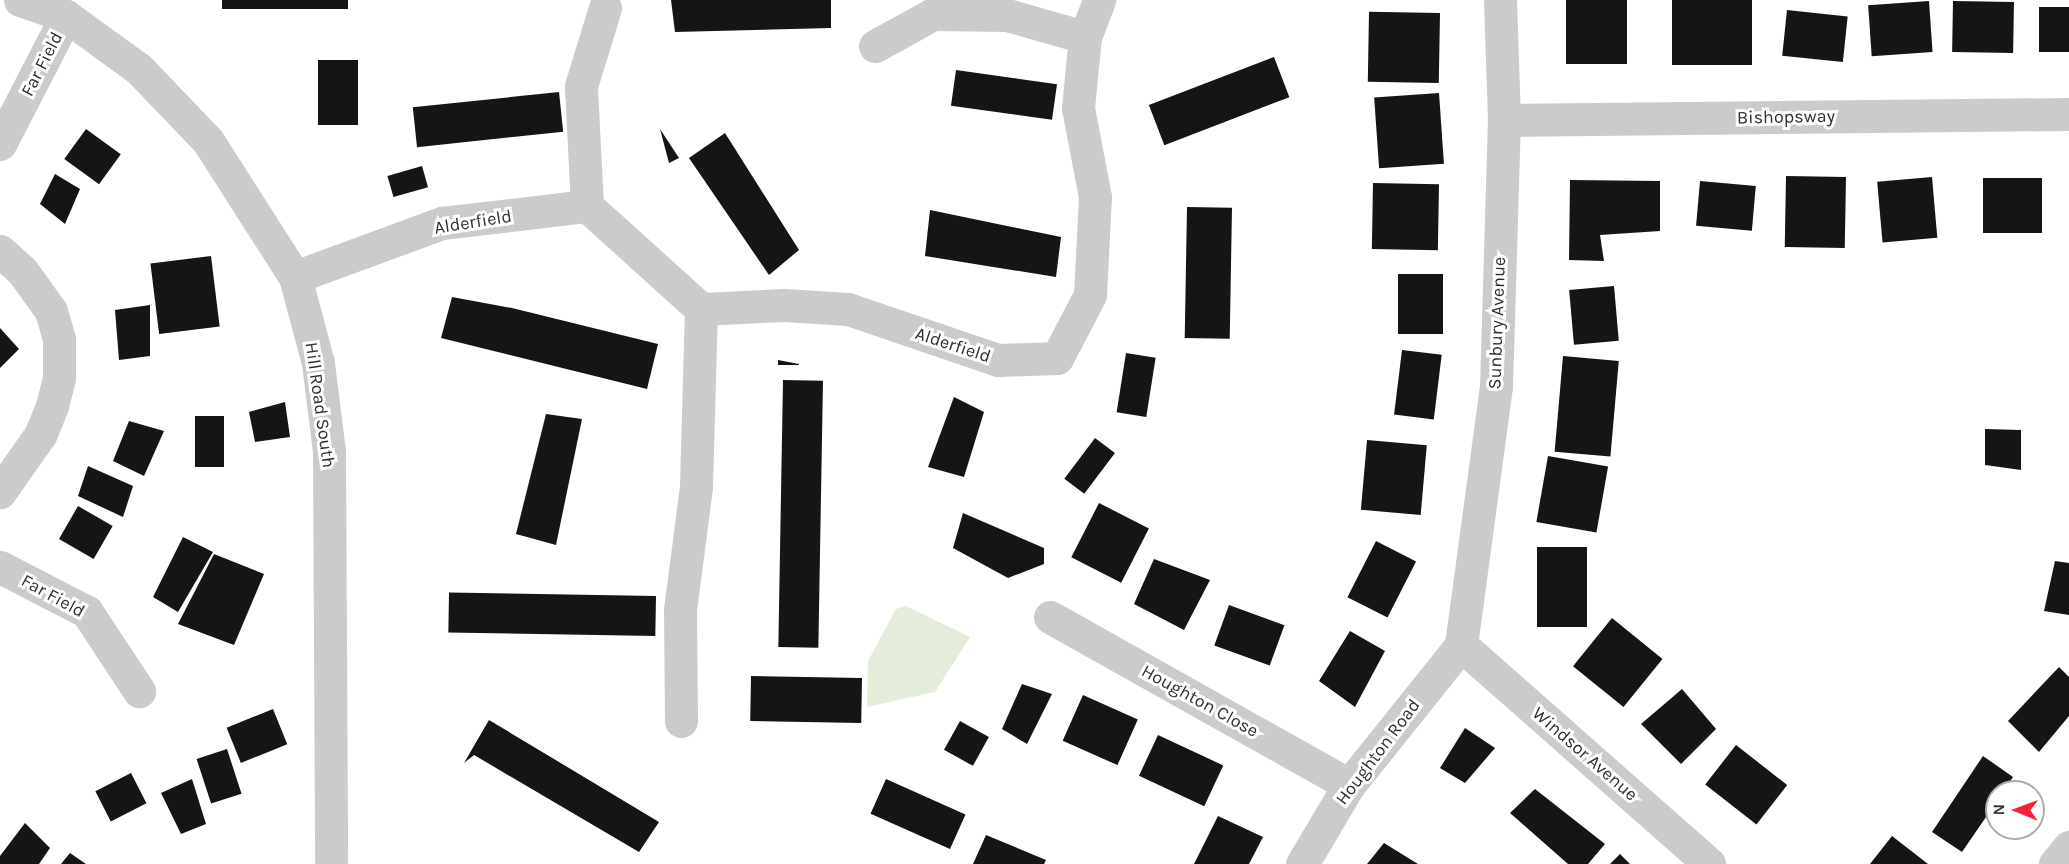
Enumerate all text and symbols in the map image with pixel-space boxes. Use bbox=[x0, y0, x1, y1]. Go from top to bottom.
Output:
street label: Far Field bbox=[17, 28, 67, 100]
street label: Bishopsway bbox=[1737, 105, 1835, 129]
street label: Alderfield bbox=[433, 205, 513, 239]
street label: Sunbury Avenue bbox=[1484, 256, 1510, 390]
street label: Alderfield bbox=[912, 323, 994, 367]
street label: Hill Road South bbox=[300, 341, 340, 469]
street label: Far Field bbox=[17, 570, 89, 622]
street label: Houghton Close bbox=[1138, 660, 1262, 742]
street label: Houghton Road bbox=[1331, 695, 1425, 809]
street label: Windsor Avenue bbox=[1528, 702, 1642, 806]
north arrow bbox=[1985, 780, 2045, 840]
text: N bbox=[1989, 804, 2008, 816]

